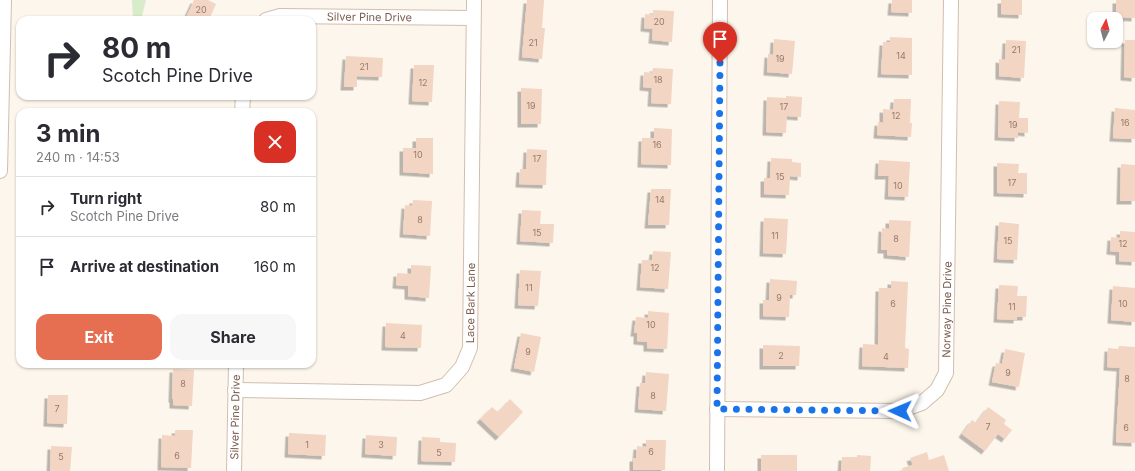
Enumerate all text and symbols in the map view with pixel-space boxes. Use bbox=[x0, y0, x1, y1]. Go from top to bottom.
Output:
house number: 20 bbox=[195, 4, 207, 15]
street label: Silver Pine Drive bbox=[327, 9, 412, 24]
north arrow bbox=[1087, 12, 1123, 48]
map controls bbox=[1087, 12, 1123, 48]
house number: 20 bbox=[653, 16, 665, 27]
pin bbox=[703, 22, 737, 63]
icon: arrive bbox=[709, 28, 731, 50]
text: 80 m bbox=[102, 31, 171, 65]
icon: right bbox=[36, 32, 88, 84]
house number: 21 bbox=[528, 37, 538, 48]
house number: 21 bbox=[1011, 44, 1021, 55]
house number: 14 bbox=[896, 50, 906, 61]
house number: 19 bbox=[775, 53, 785, 64]
house number: 21 bbox=[359, 61, 369, 72]
text: Scotch Pine Drive bbox=[102, 65, 253, 86]
house number: 18 bbox=[653, 74, 663, 85]
house number: 12 bbox=[418, 77, 428, 88]
house number: 19 bbox=[526, 100, 536, 111]
house number: 17 bbox=[780, 101, 788, 112]
house number: 12 bbox=[891, 110, 901, 121]
house number: 16 bbox=[1120, 117, 1130, 128]
text: 3 min bbox=[36, 119, 101, 148]
house number: 19 bbox=[1008, 119, 1018, 130]
button: close bbox=[254, 121, 296, 163]
house number: 16 bbox=[652, 139, 662, 150]
text: 240 m · 14:53 bbox=[36, 149, 120, 165]
house number: 10 bbox=[413, 149, 423, 160]
house number: 17 bbox=[533, 153, 541, 164]
house number: 15 bbox=[775, 171, 785, 182]
house number: 17 bbox=[1008, 177, 1016, 188]
house number: 10 bbox=[893, 180, 903, 191]
text: Turn right bbox=[70, 189, 142, 208]
house number: 14 bbox=[655, 194, 665, 205]
icon: right bbox=[36, 196, 58, 218]
text: 80 m bbox=[260, 197, 296, 216]
text: Scotch Pine Drive bbox=[70, 208, 179, 224]
house number: 8 bbox=[417, 214, 423, 225]
house number: 15 bbox=[532, 227, 542, 238]
house number: 11 bbox=[771, 230, 779, 241]
house number: 8 bbox=[893, 233, 899, 244]
house number: 15 bbox=[1003, 235, 1013, 246]
house number: 12 bbox=[1118, 238, 1128, 249]
icon: arrive bbox=[36, 256, 58, 278]
text: Arrive at destination bbox=[70, 257, 219, 276]
text: 160 m bbox=[254, 257, 296, 276]
street label: Norway Pine Drive bbox=[939, 261, 954, 358]
house number: 12 bbox=[650, 262, 660, 273]
street label: Lace Bark Lane bbox=[463, 263, 478, 343]
house number: 11 bbox=[525, 282, 533, 293]
house number: 9 bbox=[776, 292, 782, 303]
house number: 6 bbox=[890, 298, 896, 309]
house number: 10 bbox=[1118, 298, 1128, 309]
house number: 11 bbox=[1008, 301, 1016, 312]
button: Exit bbox=[36, 314, 162, 360]
button: Share bbox=[170, 314, 296, 360]
house number: 10 bbox=[646, 319, 656, 330]
house number: 4 bbox=[400, 330, 406, 341]
house number: 9 bbox=[525, 346, 531, 357]
house number: 2 bbox=[778, 350, 784, 361]
house number: 4 bbox=[883, 351, 889, 362]
house number: 9 bbox=[1005, 367, 1011, 378]
house number: 8 bbox=[1124, 373, 1130, 384]
street label: Silver Pine Drive bbox=[227, 374, 243, 460]
house number: 8 bbox=[180, 378, 186, 389]
house number: 8 bbox=[650, 390, 656, 401]
position arrow bbox=[879, 390, 921, 432]
house number: 7 bbox=[54, 403, 60, 414]
house number: 7 bbox=[985, 421, 991, 432]
house number: 6 bbox=[1123, 422, 1129, 433]
house number: 1 bbox=[305, 439, 309, 450]
house number: 3 bbox=[378, 439, 384, 450]
house number: 6 bbox=[648, 446, 654, 457]
house number: 5 bbox=[436, 447, 442, 458]
house number: 6 bbox=[174, 450, 180, 461]
house number: 5 bbox=[58, 451, 64, 462]

